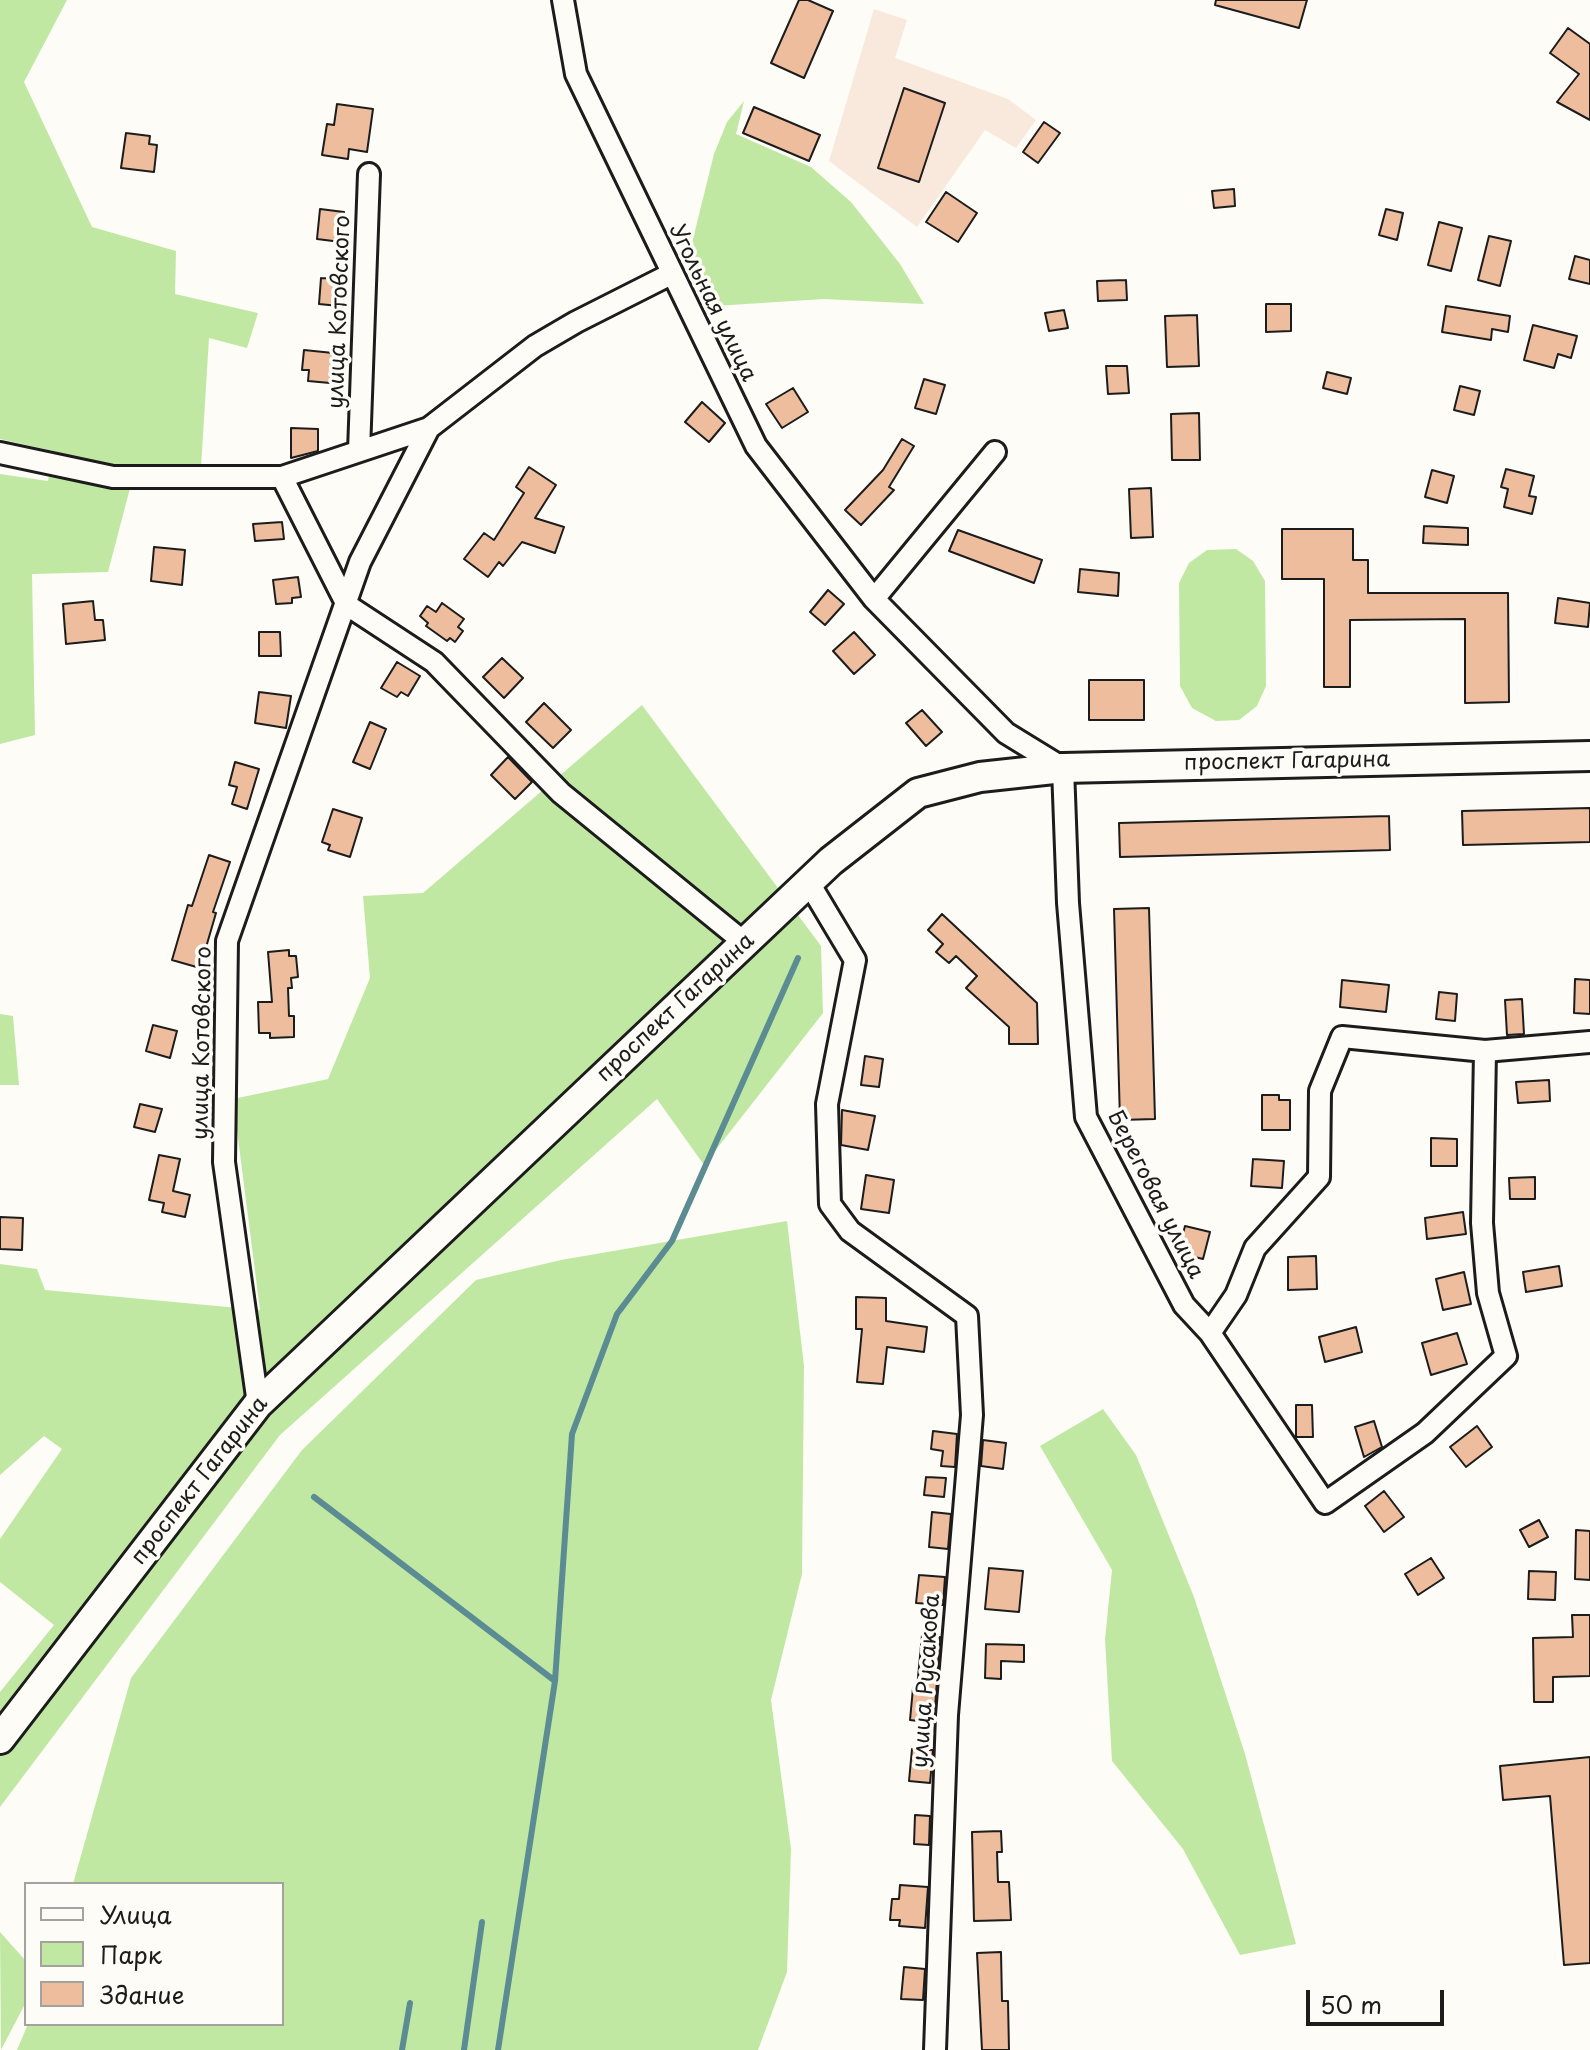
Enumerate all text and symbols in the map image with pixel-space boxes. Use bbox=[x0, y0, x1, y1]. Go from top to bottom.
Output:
street label: улица Котовского bbox=[323, 215, 357, 409]
street label: Угольная улица bbox=[662, 220, 762, 386]
street label: проспект Гагарина bbox=[1184, 747, 1390, 777]
street label: проспект Гагарина bbox=[592, 928, 760, 1088]
street label: улица Котовского bbox=[188, 946, 218, 1140]
street label: Береговая улица bbox=[1101, 1107, 1209, 1283]
street label: проспект Гагарина bbox=[126, 1392, 274, 1570]
street label: улица Русакова bbox=[908, 1593, 946, 1769]
legend bbox=[24, 1882, 284, 2026]
text: Улица bbox=[100, 1896, 172, 1932]
text: Парк bbox=[100, 1936, 162, 1972]
scale bar bbox=[1310, 1974, 1448, 2024]
text: Здание bbox=[100, 1976, 185, 2012]
text: 50 m bbox=[1320, 1986, 1382, 2022]

